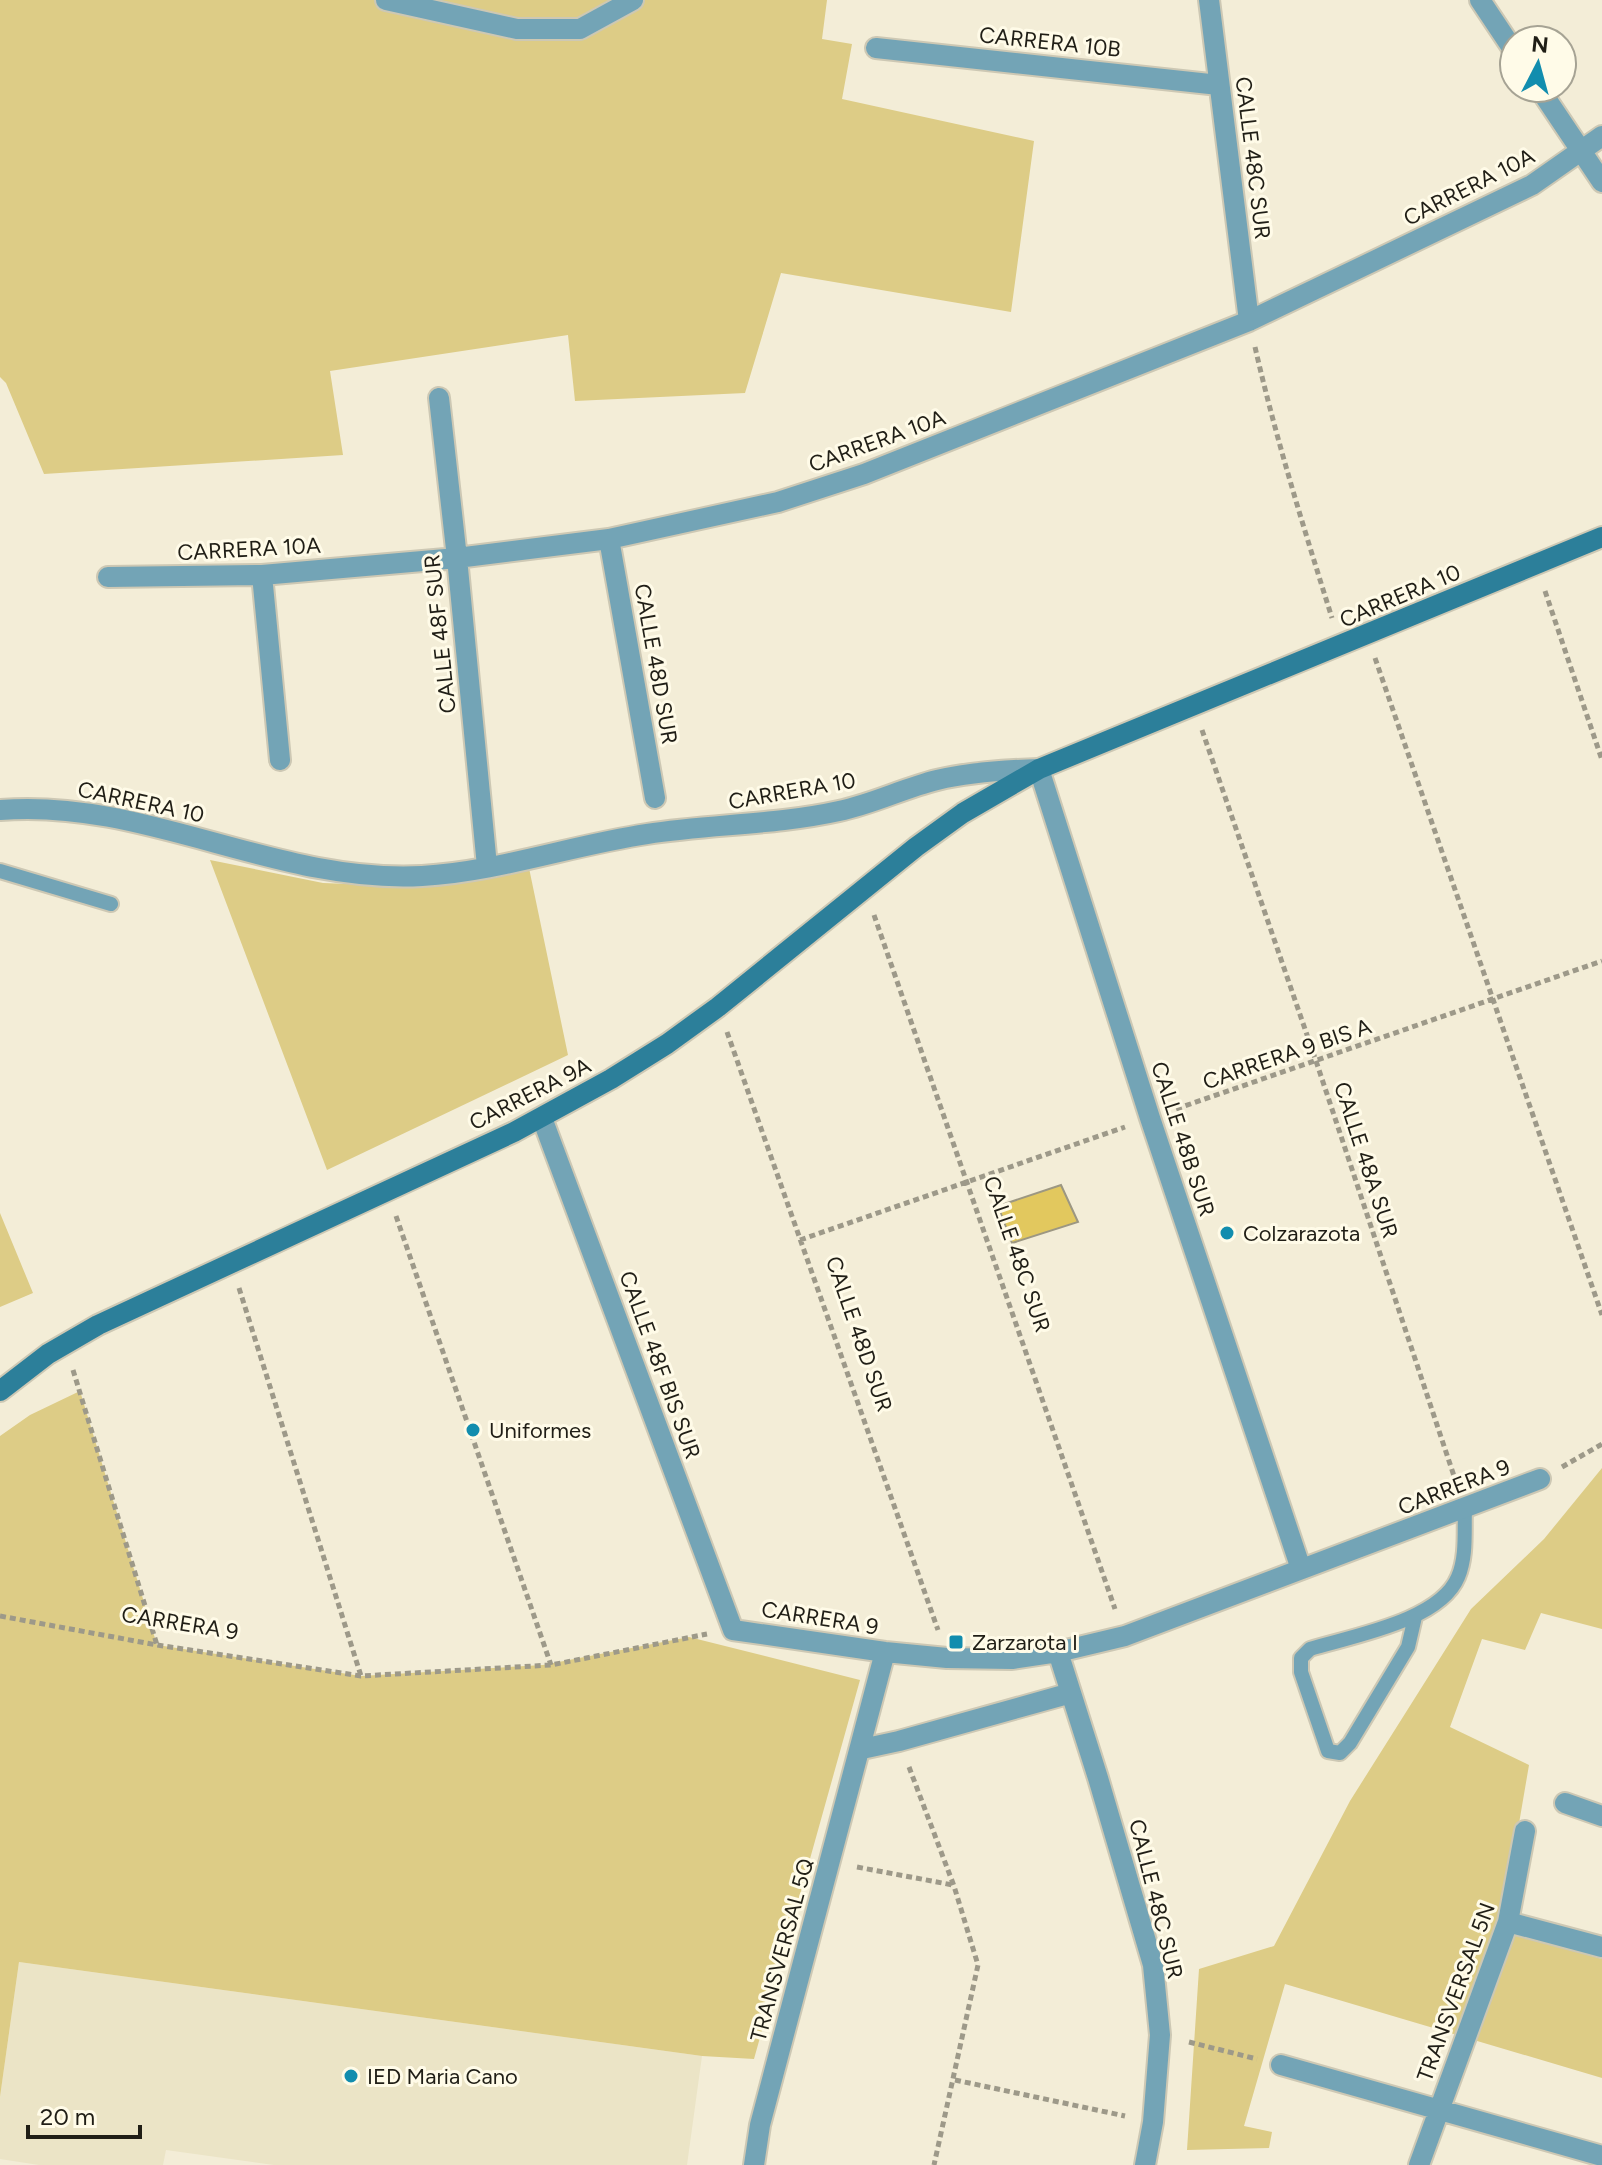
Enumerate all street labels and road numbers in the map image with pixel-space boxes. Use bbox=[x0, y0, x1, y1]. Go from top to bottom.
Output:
street label: CARRERA 10B bbox=[978, 21, 1122, 63]
street label: CALLE 48C SUR bbox=[1230, 75, 1276, 241]
street label: CARRERA 10A bbox=[1399, 142, 1539, 232]
street label: CARRERA 10A bbox=[805, 404, 949, 478]
street label: CARRERA 10A bbox=[177, 532, 321, 566]
street label: CALLE 48F SUR bbox=[418, 553, 462, 715]
street label: CARRERA 10 bbox=[1336, 558, 1464, 634]
street label: CALLE 48D SUR bbox=[629, 582, 683, 746]
street label: CARRERA 10 bbox=[726, 767, 858, 815]
street label: CARRERA 10 bbox=[75, 775, 207, 829]
street label: CARRERA 9 BIS A bbox=[1199, 1012, 1375, 1096]
street label: CARRERA 9A bbox=[465, 1052, 595, 1136]
street label: CALLE 48B SUR bbox=[1145, 1058, 1221, 1220]
street label: CALLE 48A SUR bbox=[1328, 1079, 1404, 1241]
street label: CALLE 48C SUR bbox=[978, 1172, 1056, 1336]
street label: CALLE 48D SUR bbox=[820, 1253, 898, 1415]
street label: CALLE 48F BIS SUR bbox=[613, 1267, 707, 1463]
street label: CARRERA 9 bbox=[1394, 1453, 1514, 1521]
street label: CARRERA 9 bbox=[760, 1595, 880, 1641]
street label: CARRERA 9 bbox=[120, 1600, 240, 1646]
street label: CALLE 48C SUR bbox=[1123, 1816, 1189, 1982]
street label: TRANSVERSAL 5Q bbox=[745, 1855, 819, 2045]
street label: TRANSVERSAL 5N bbox=[1411, 1899, 1501, 2085]

